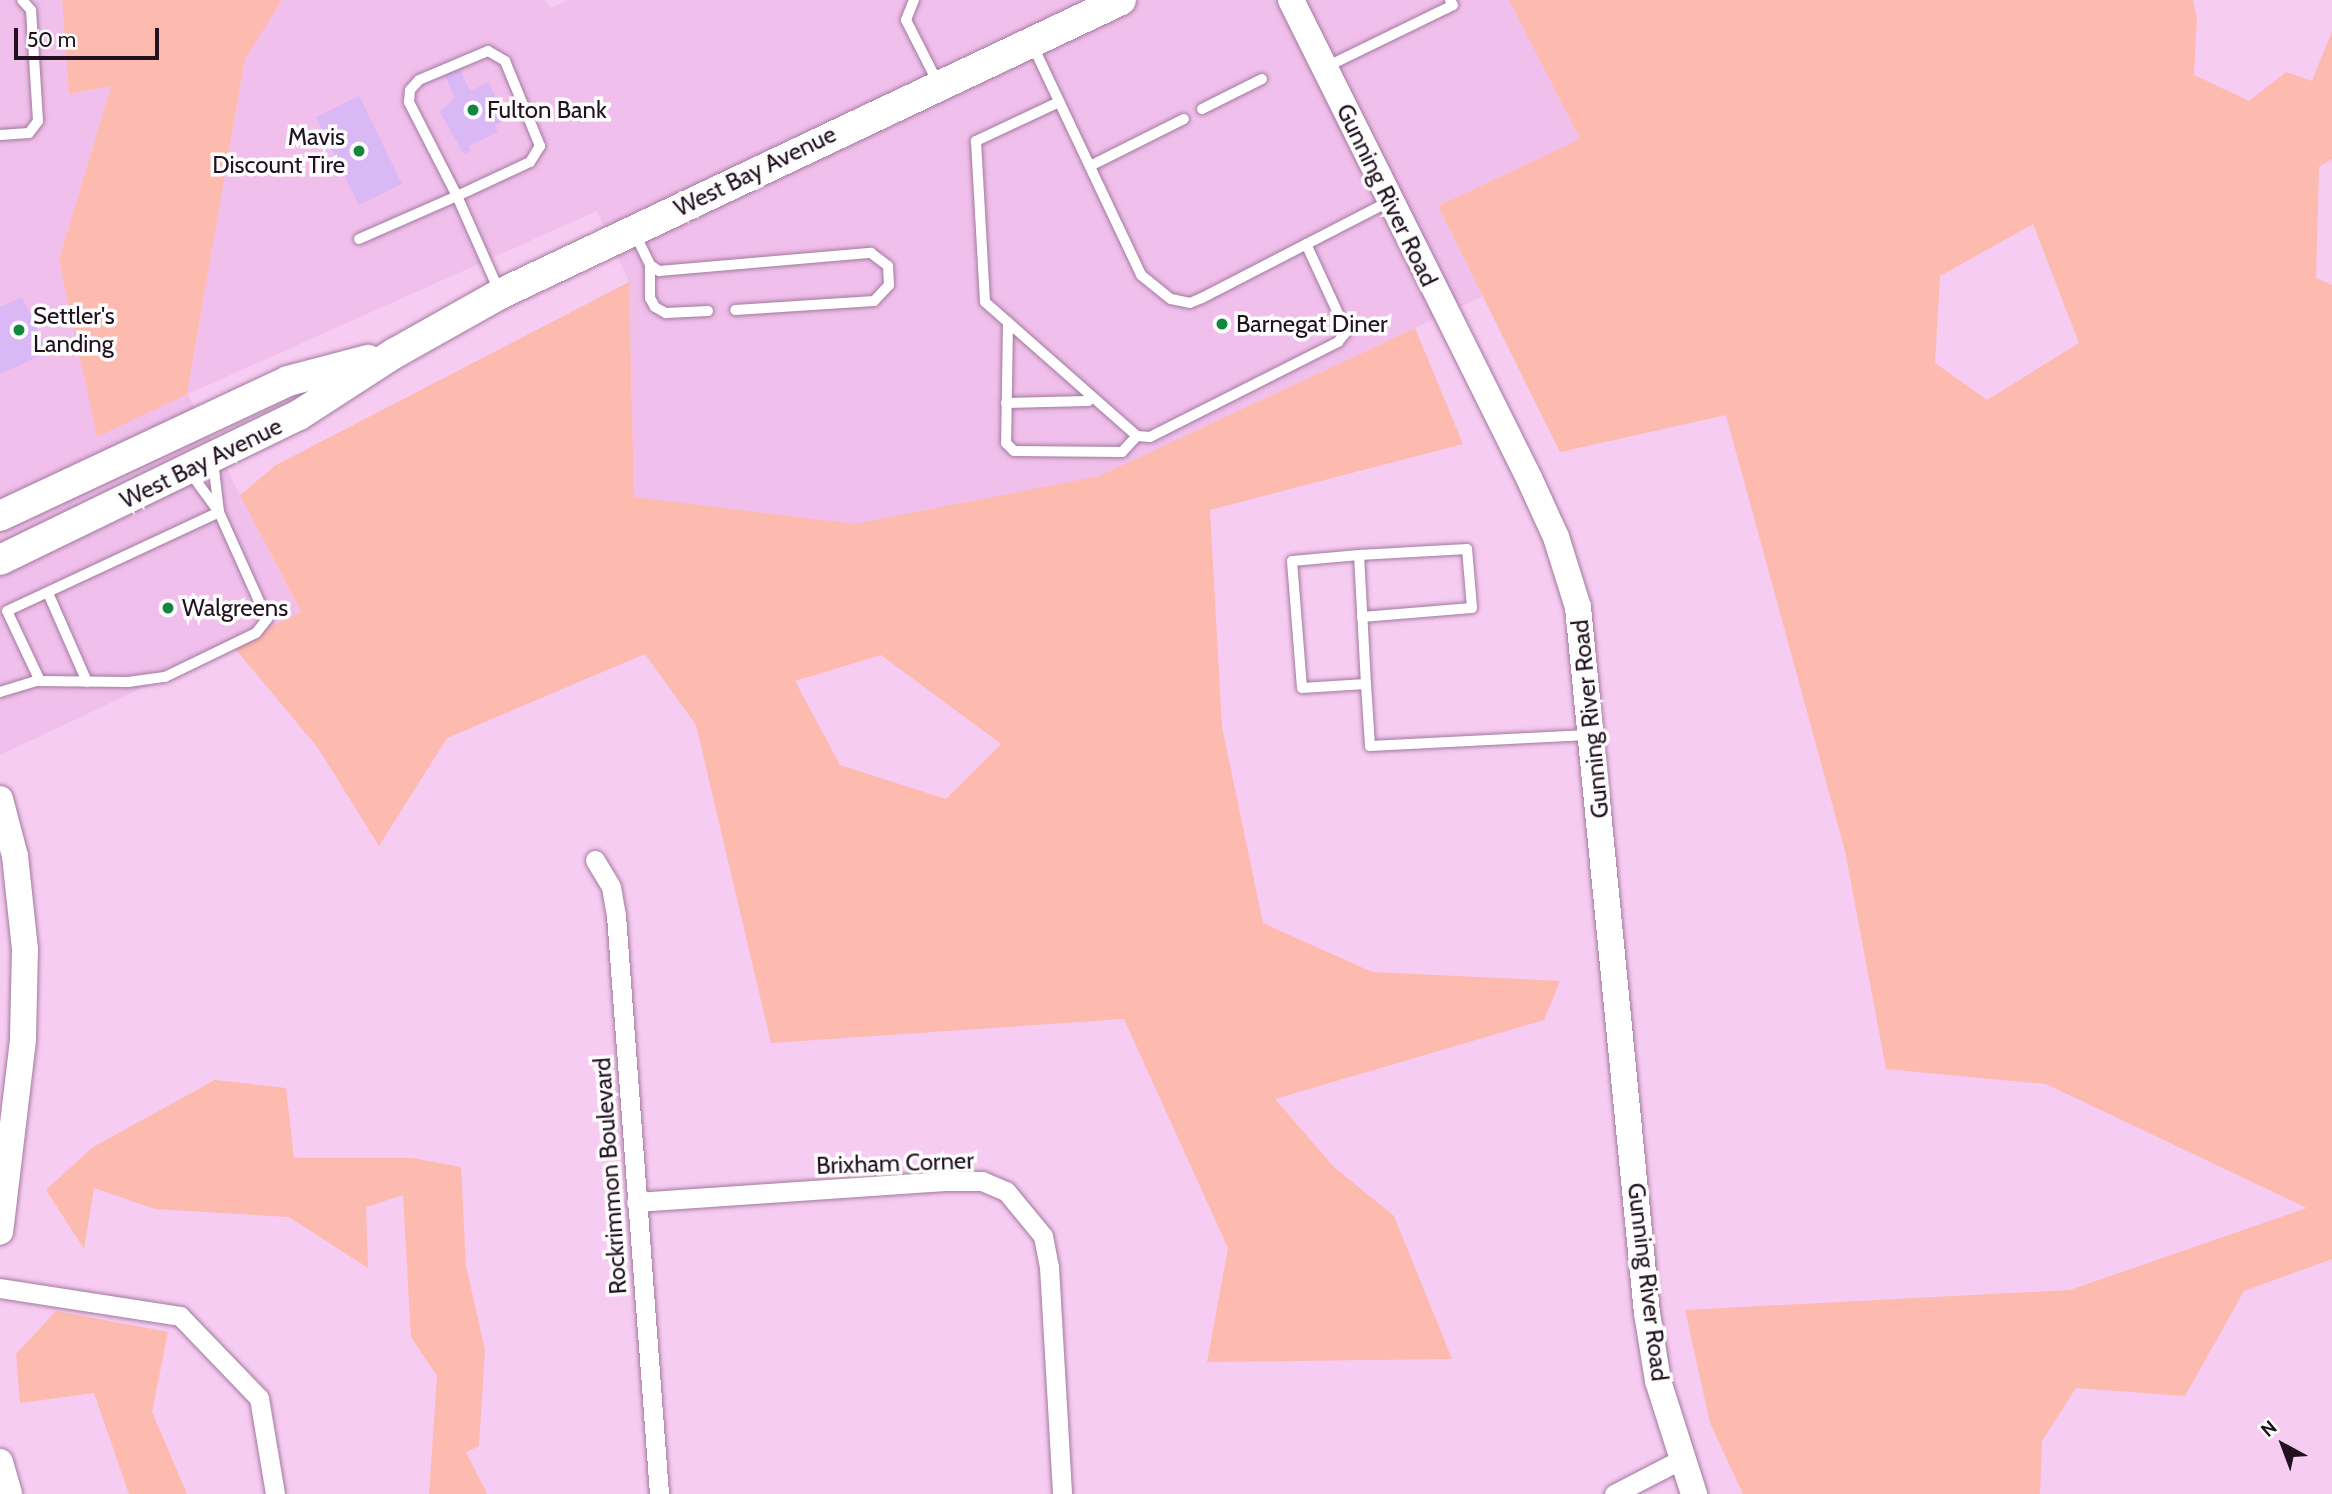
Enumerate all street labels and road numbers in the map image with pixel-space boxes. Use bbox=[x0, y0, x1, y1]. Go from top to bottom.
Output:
street label: Gunning River Road bbox=[1330, 99, 1444, 291]
street label: West Bay Avenue bbox=[669, 119, 841, 223]
street label: West Bay Avenue bbox=[115, 411, 287, 515]
street label: Gunning River Road bbox=[1565, 618, 1615, 820]
street label: Rockrimmon Boulevard bbox=[587, 1057, 633, 1295]
street label: Brixham Corner bbox=[816, 1146, 974, 1180]
street label: Gunning River Road bbox=[1622, 1181, 1674, 1383]

